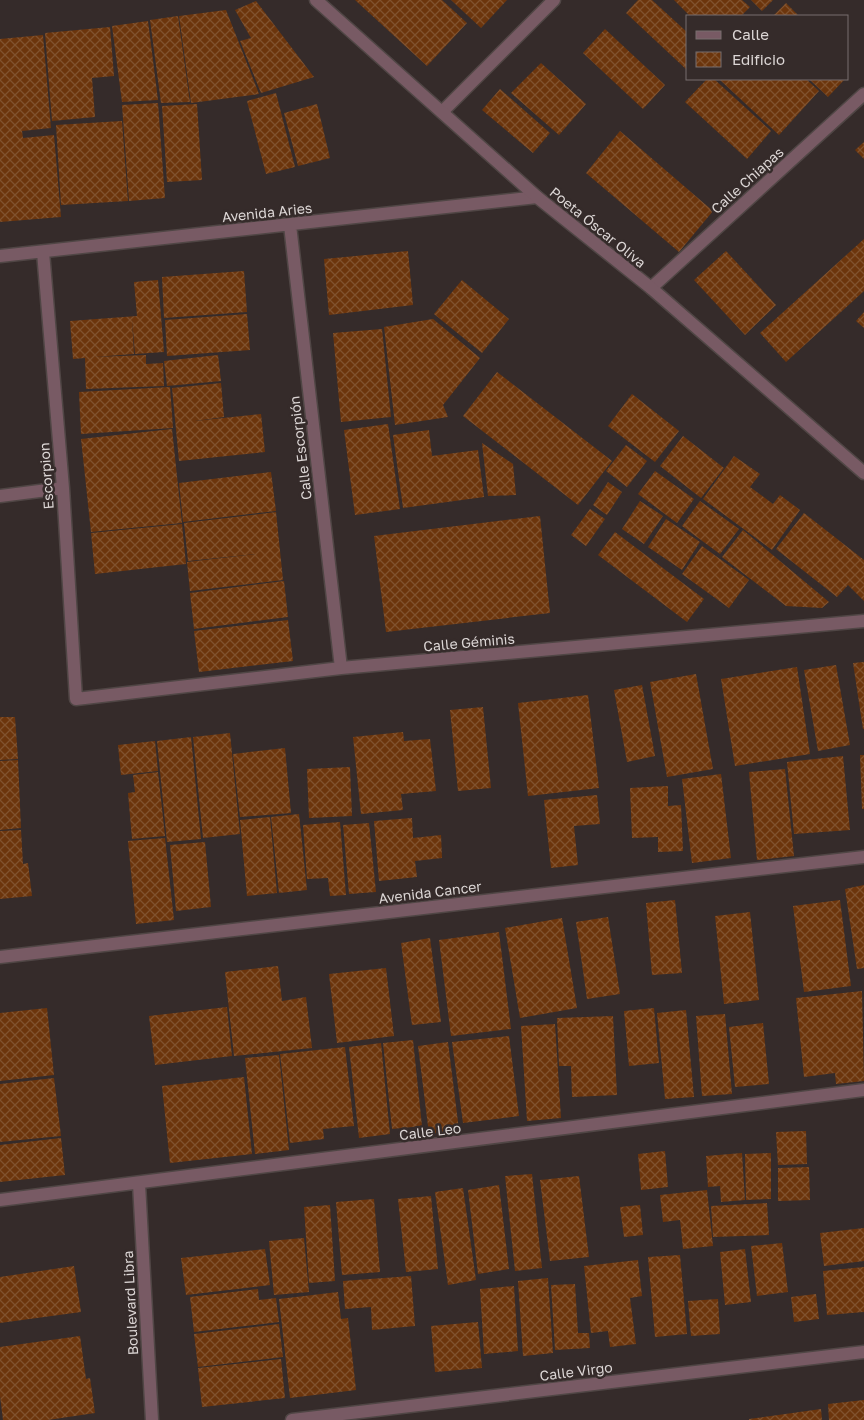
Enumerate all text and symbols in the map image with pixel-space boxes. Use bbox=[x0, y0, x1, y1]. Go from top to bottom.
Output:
legend bbox=[686, 15, 849, 80]
text: Calle bbox=[732, 25, 769, 43]
text: Edificio bbox=[732, 50, 785, 68]
street label: Calle Chiapas bbox=[707, 143, 787, 217]
street label: Poeta Óscar Oliva bbox=[547, 183, 649, 271]
street label: Avenida Aries bbox=[221, 199, 313, 225]
street label: Calle Escorpión bbox=[285, 395, 315, 501]
street label: Escorpion bbox=[35, 442, 57, 510]
street label: Calle Géminis bbox=[423, 630, 515, 654]
street label: Avenida Cancer bbox=[377, 877, 483, 907]
street label: Calle Leo bbox=[398, 1119, 462, 1143]
street label: Boulevard Libra bbox=[119, 1250, 141, 1356]
street label: Calle Virgo bbox=[539, 1358, 613, 1384]

